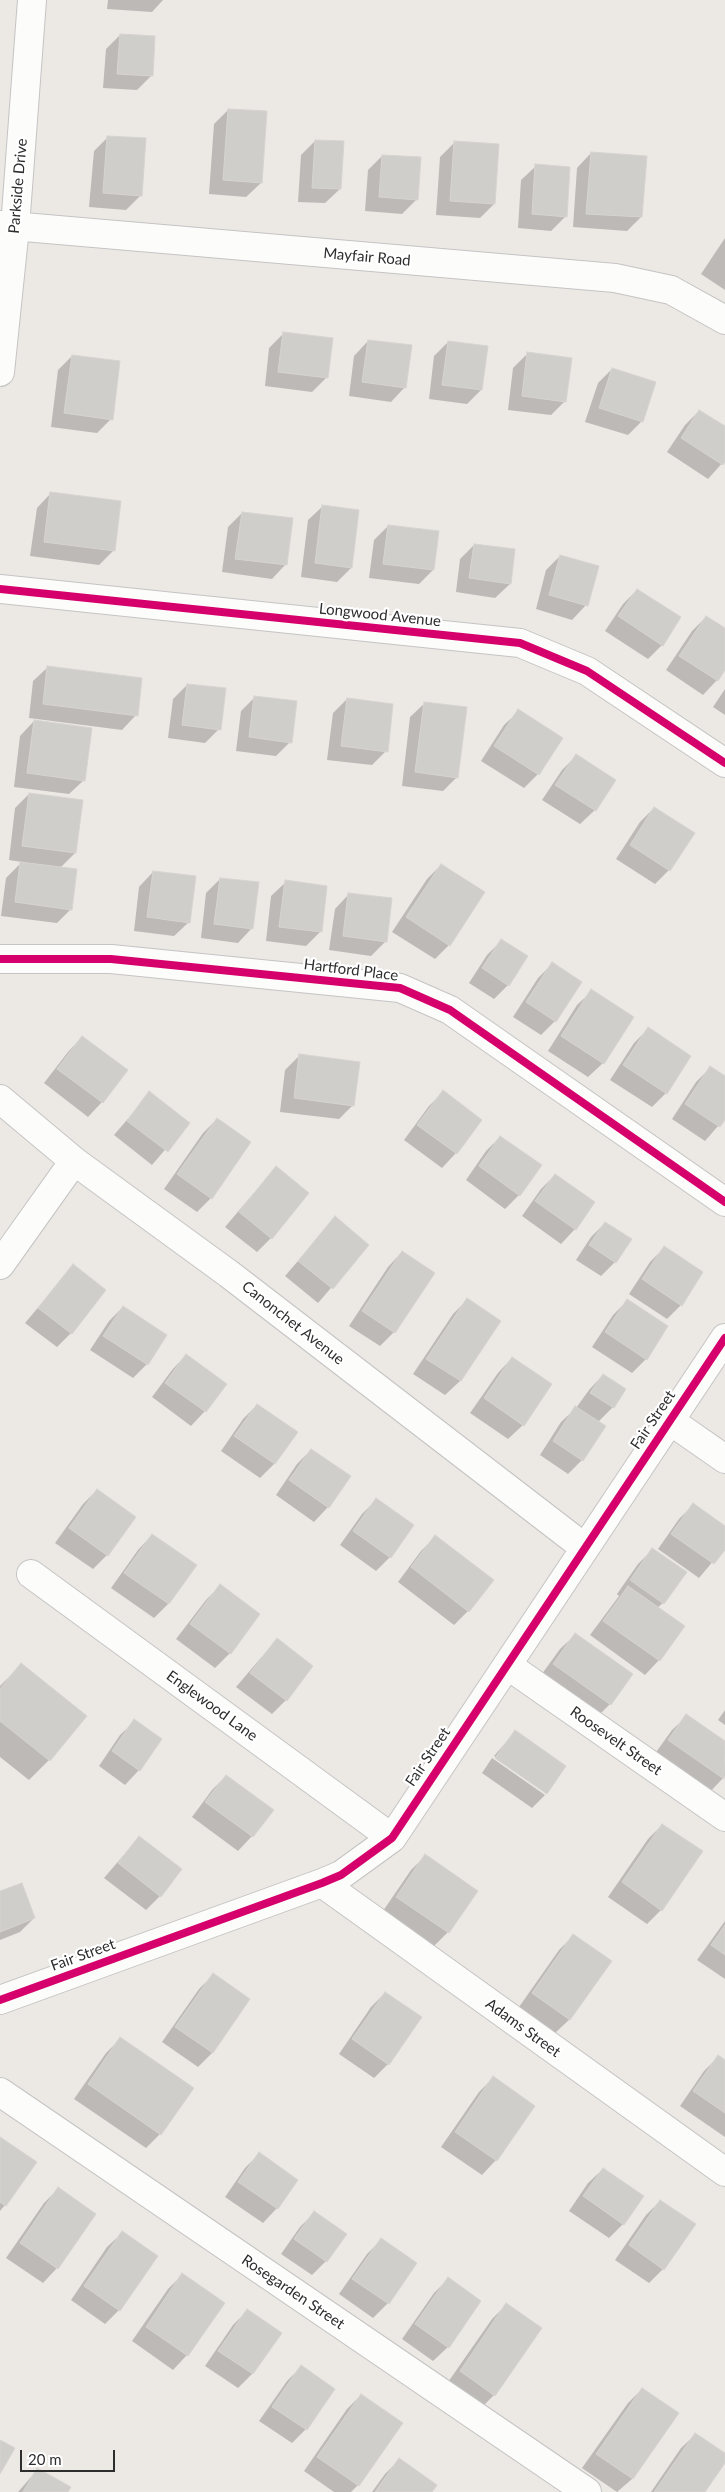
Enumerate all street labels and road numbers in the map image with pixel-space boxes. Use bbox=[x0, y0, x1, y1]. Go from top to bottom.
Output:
street label: Parkside Drive bbox=[5, 138, 31, 234]
street label: Mayfair Road bbox=[323, 244, 411, 270]
street label: Longwood Avenue bbox=[318, 600, 442, 630]
street label: Hartford Place bbox=[303, 955, 399, 985]
street label: Canonchet Avenue bbox=[238, 1277, 348, 1369]
street label: Fair Street bbox=[627, 1387, 679, 1453]
street label: Englewood Lane bbox=[163, 1667, 261, 1745]
street label: Roosevelt Street bbox=[567, 1703, 665, 1779]
street label: Fair Street bbox=[402, 1724, 454, 1790]
street label: Fair Street bbox=[48, 1935, 118, 1975]
street label: Adams Street bbox=[482, 1995, 564, 2061]
street label: Rosegarden Street bbox=[238, 2251, 348, 2333]

